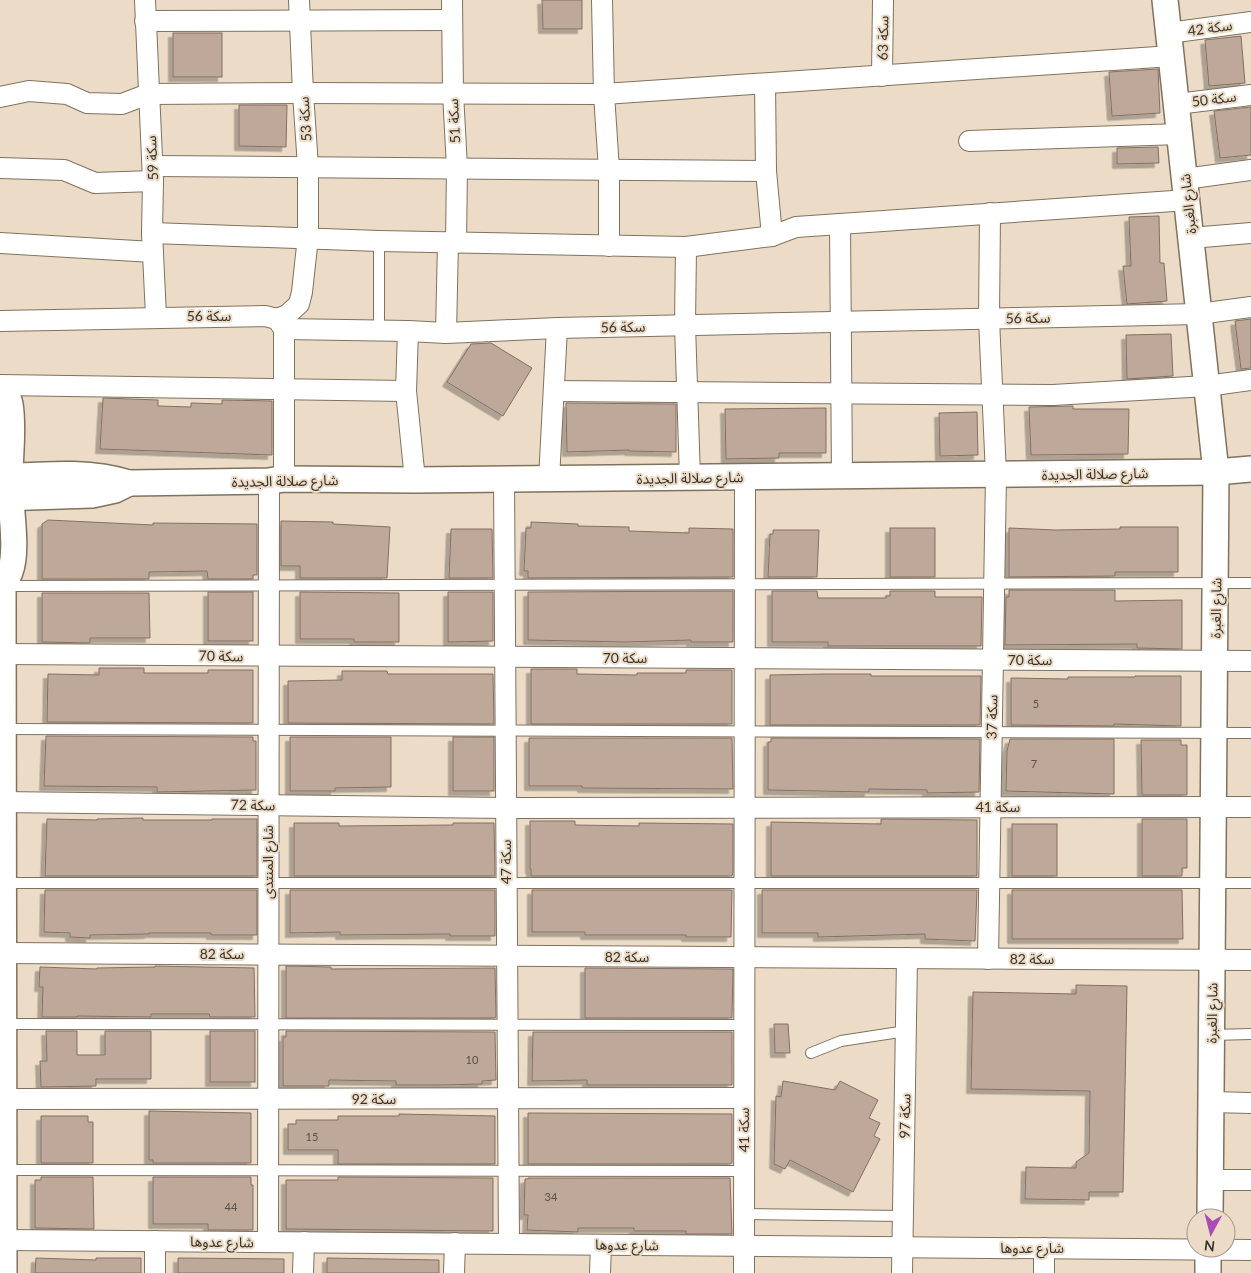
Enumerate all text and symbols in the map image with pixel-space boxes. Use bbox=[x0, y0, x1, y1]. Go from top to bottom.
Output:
street label: سكة 63 bbox=[874, 15, 891, 61]
street label: سكة 42 bbox=[1187, 16, 1233, 39]
street label: سكة 50 bbox=[1191, 87, 1237, 110]
street label: سكة 53 bbox=[294, 96, 315, 142]
street label: سكة 51 bbox=[444, 98, 463, 144]
street label: سكة 59 bbox=[142, 135, 161, 181]
street label: شارع الغبرة bbox=[1176, 173, 1202, 235]
street label: سكة 56 bbox=[187, 307, 231, 324]
street label: سكة 56 bbox=[1005, 309, 1051, 326]
street label: سكة 56 bbox=[600, 318, 646, 335]
street label: شارع صلالة الجديدة bbox=[1042, 464, 1148, 486]
street label: شارع صلالة الجديدة bbox=[637, 468, 743, 490]
street label: شارع صلالة الجديدة bbox=[232, 471, 338, 493]
street label: شارع الغبرة bbox=[1206, 578, 1228, 638]
street label: سكة 70 bbox=[198, 647, 244, 664]
street label: سكة 70 bbox=[603, 649, 647, 666]
street label: سكة 70 bbox=[1008, 651, 1052, 668]
street label: سكة 37 bbox=[983, 694, 1000, 740]
house number: 5 bbox=[1033, 697, 1039, 710]
house number: 7 bbox=[1031, 757, 1037, 770]
street label: سكة 72 bbox=[230, 796, 276, 813]
street label: سكة 41 bbox=[976, 798, 1020, 815]
street label: شارع المنتدى bbox=[259, 825, 279, 899]
street label: سكة 47 bbox=[497, 840, 514, 884]
street label: سكة 82 bbox=[200, 945, 244, 962]
street label: سكة 82 bbox=[605, 948, 649, 965]
street label: سكة 82 bbox=[1010, 950, 1054, 967]
street label: شارع الغبرة bbox=[1202, 983, 1224, 1043]
house number: 10 bbox=[466, 1053, 479, 1066]
street label: سكة 92 bbox=[352, 1090, 396, 1107]
street label: سكة 97 bbox=[896, 1093, 913, 1139]
street label: سكة 41 bbox=[735, 1108, 752, 1152]
house number: 15 bbox=[306, 1130, 318, 1143]
house number: 34 bbox=[545, 1190, 558, 1203]
house number: 44 bbox=[225, 1200, 238, 1213]
north arrow bbox=[1186, 1208, 1236, 1258]
street label: شارع عدوها bbox=[190, 1232, 254, 1254]
street label: شارع عدوها bbox=[595, 1235, 659, 1257]
text: N bbox=[1203, 1237, 1216, 1255]
street label: شارع عدوها bbox=[1000, 1239, 1064, 1259]

